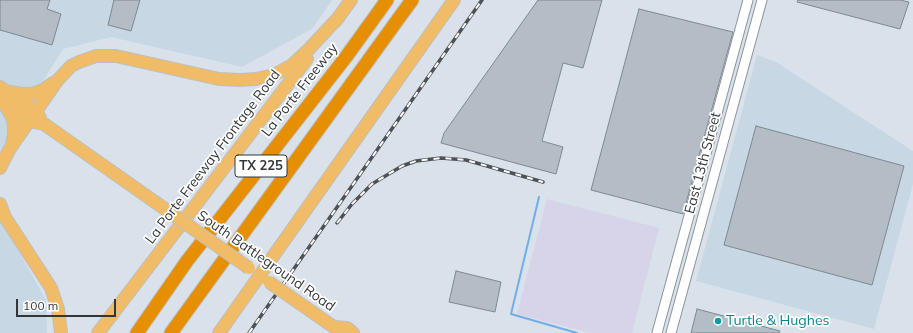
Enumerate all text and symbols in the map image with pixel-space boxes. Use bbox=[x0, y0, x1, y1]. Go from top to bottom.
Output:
street label: La Porte Freeway bbox=[258, 40, 342, 140]
street label: La Porte Freeway Frontage Road bbox=[142, 67, 284, 247]
street label: East 13th Street bbox=[681, 110, 725, 216]
road number: TX 225 bbox=[235, 155, 287, 177]
street label: South Battleground Road bbox=[194, 207, 338, 315]
scale bar bbox=[18, 291, 118, 317]
text: 100 m bbox=[23, 298, 58, 313]
place label: Turtle & Hughes bbox=[726, 313, 830, 329]
marker: Turtle & Hughes bbox=[713, 316, 723, 326]

